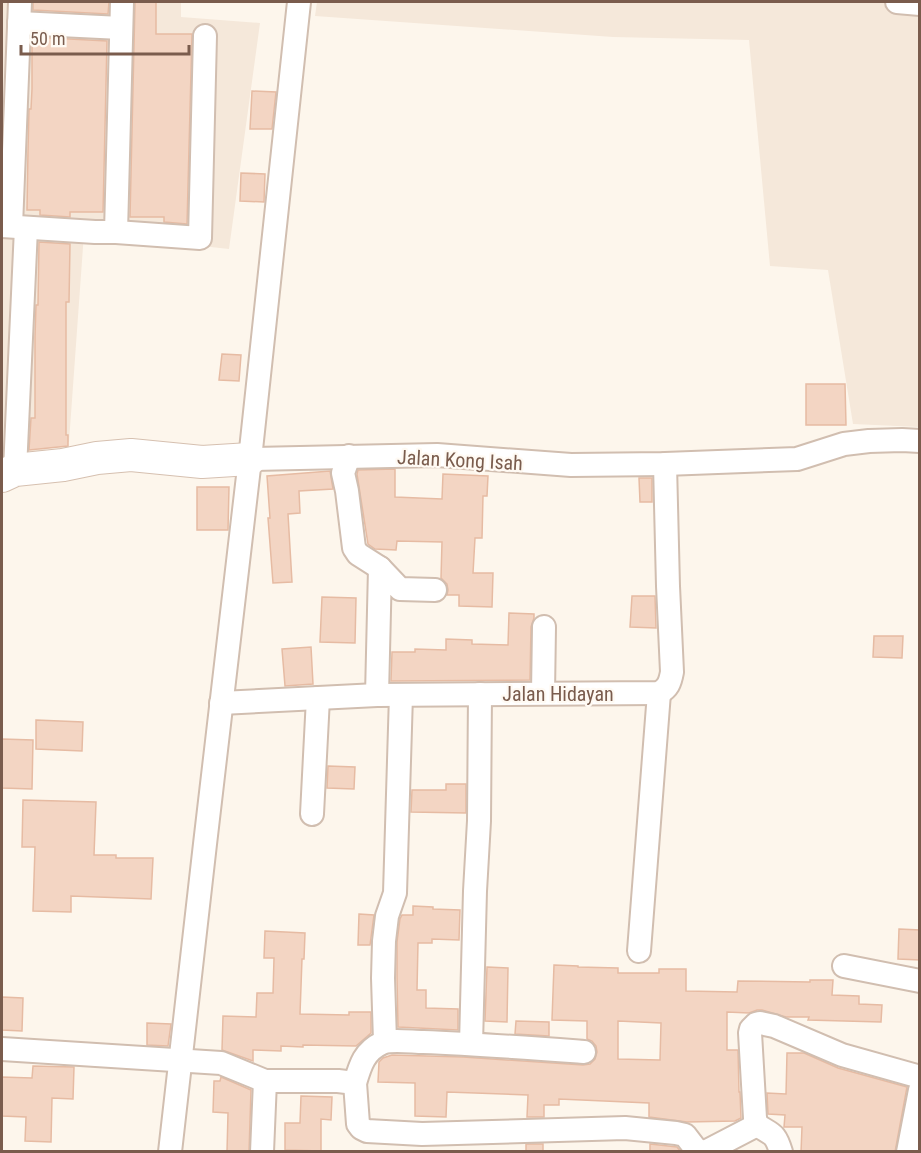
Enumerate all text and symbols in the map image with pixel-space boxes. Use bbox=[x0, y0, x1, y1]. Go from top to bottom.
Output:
scale bar bbox=[21, 18, 189, 56]
text: 50 m bbox=[30, 28, 65, 49]
street label: Jalan Kong Isah bbox=[397, 445, 523, 475]
street label: Jalan Hidayan bbox=[502, 682, 614, 706]

